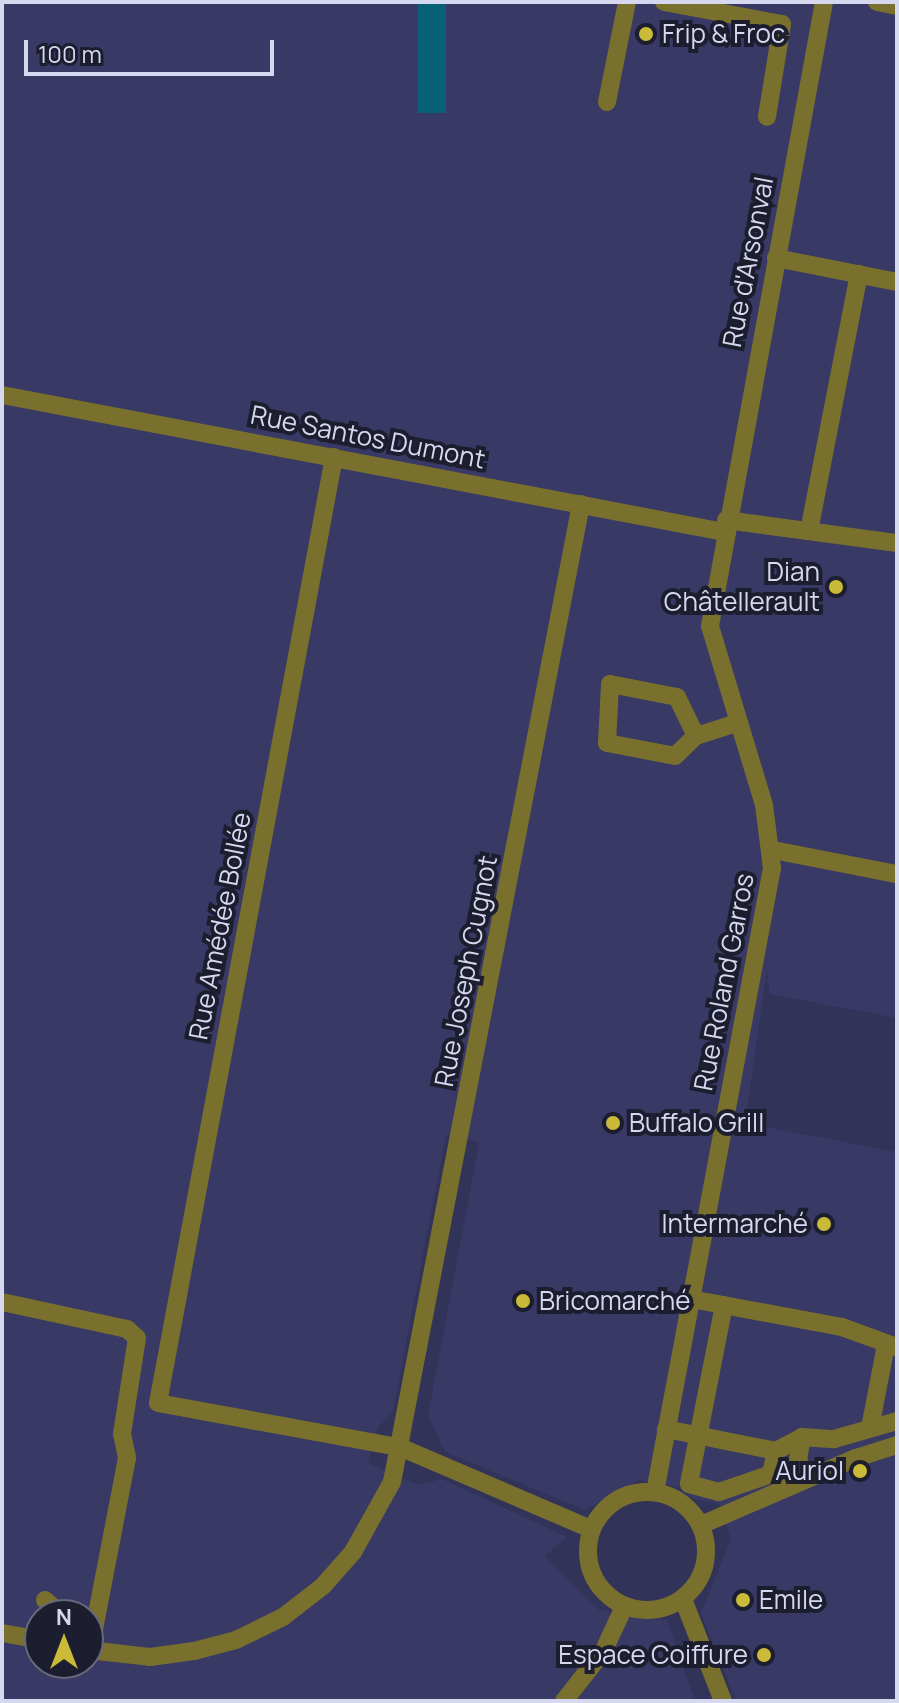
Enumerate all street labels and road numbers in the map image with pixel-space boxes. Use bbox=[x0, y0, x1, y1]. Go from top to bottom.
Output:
street label: Rue d'Arsonval bbox=[716, 174, 780, 350]
street label: Rue Santos Dumont bbox=[248, 399, 488, 475]
street label: Rue Amédée Bollée bbox=[183, 810, 257, 1042]
street label: Rue Joseph Cugnot bbox=[428, 853, 504, 1089]
street label: Rue Roland Garros bbox=[688, 871, 760, 1093]

